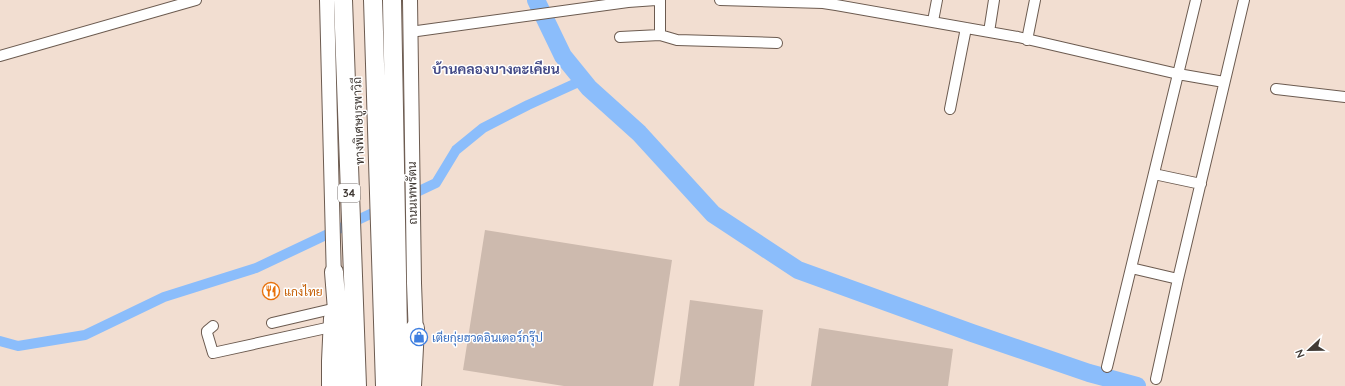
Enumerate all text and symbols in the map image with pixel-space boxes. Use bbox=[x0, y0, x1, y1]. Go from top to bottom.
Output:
district label: บ้านคลองบางตะเคียน bbox=[432, 60, 560, 78]
street label: ทางพิเศษบูรพาวิถี bbox=[349, 77, 368, 165]
street label: ถนนเทพรัตน bbox=[404, 161, 420, 225]
road number: 34 bbox=[338, 184, 360, 202]
restaurant icon: แกงไทย bbox=[261, 281, 281, 301]
place label: แกงไทย bbox=[284, 284, 323, 299]
shop icon: เตียกุ่ยฮวดอินเตอร์กรุ๊ป bbox=[409, 327, 429, 347]
place label: เตียกุ่ยฮวดอินเตอร์กรุ๊ป bbox=[432, 330, 543, 347]
north arrow bbox=[1289, 330, 1329, 370]
text: N bbox=[1292, 347, 1308, 360]

